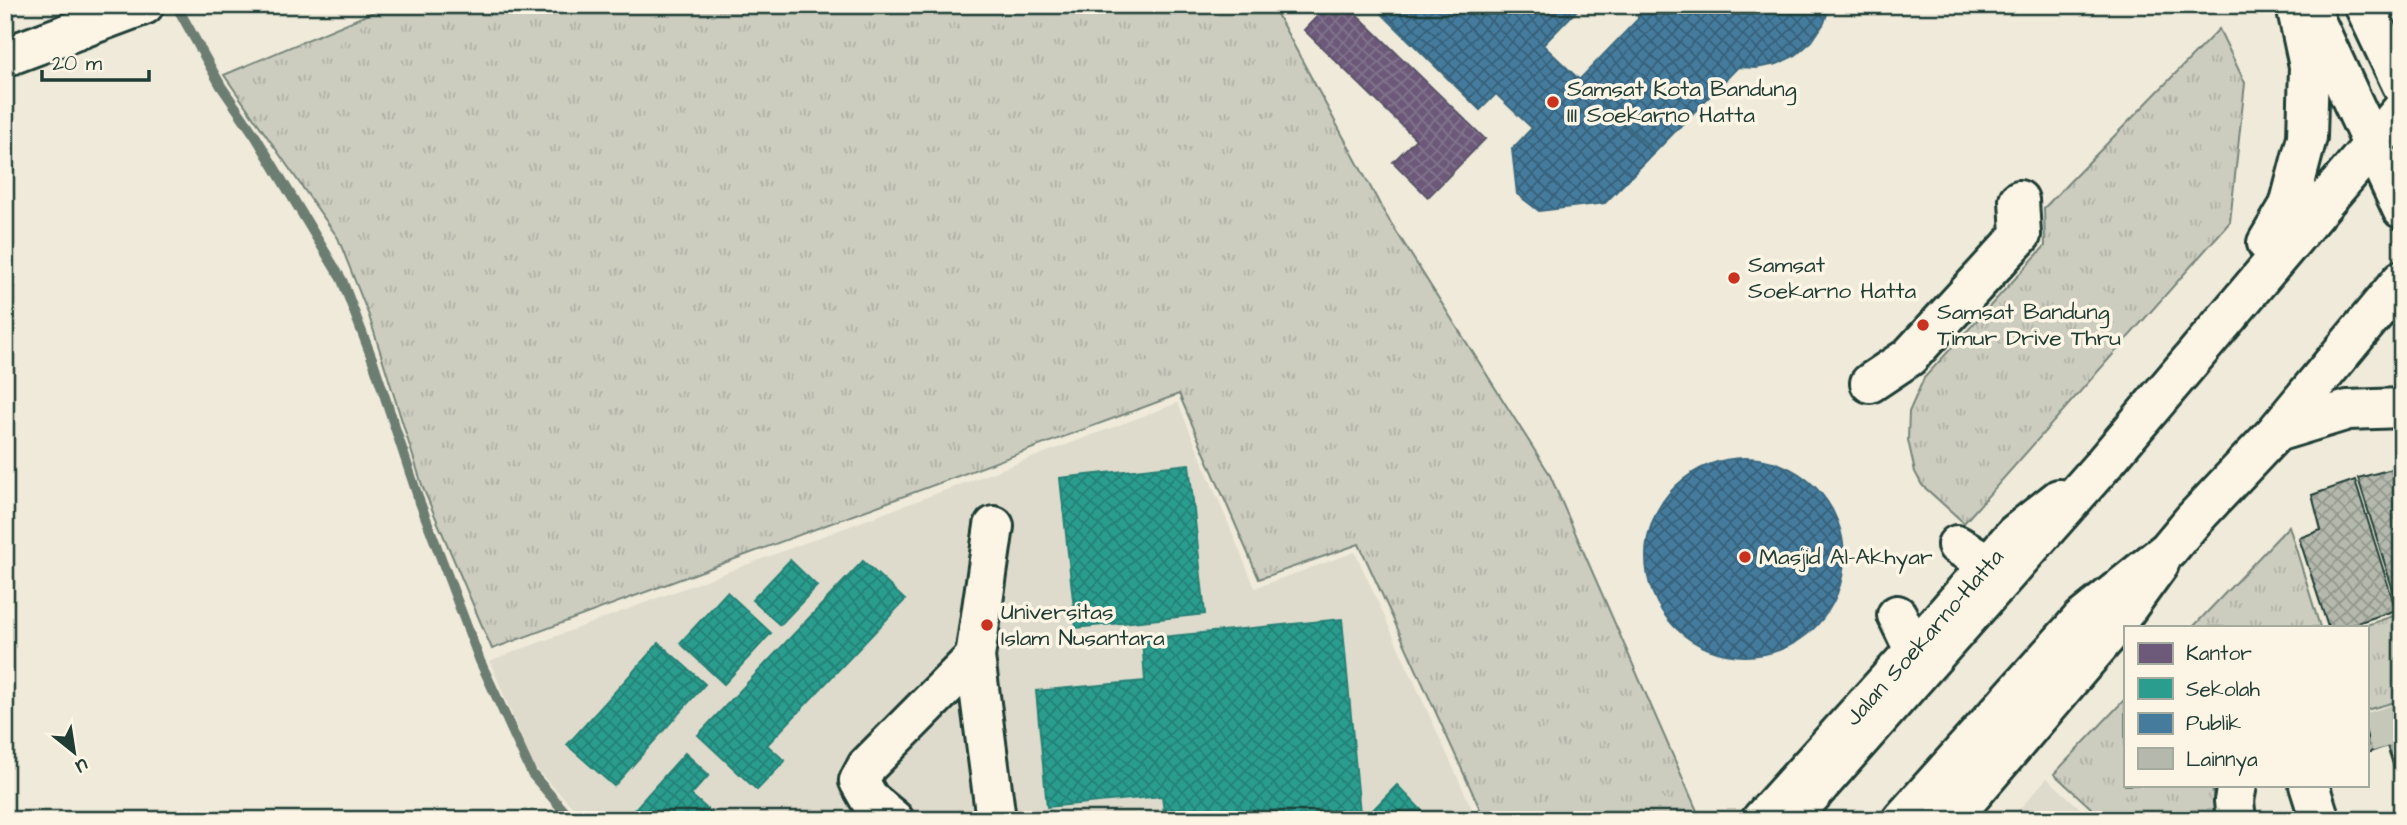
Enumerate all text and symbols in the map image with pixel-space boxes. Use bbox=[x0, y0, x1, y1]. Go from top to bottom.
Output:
scale bar bbox=[42, 38, 149, 82]
text: 20 m bbox=[52, 49, 103, 78]
place label: Samsat Kota Bandung III Soekarno Hatta bbox=[1567, 73, 1797, 131]
marker: Samsat Kota Bandung III Soekarno Hatta bbox=[1545, 94, 1561, 110]
place label: Samsat Soekarno Hatta bbox=[1748, 249, 1917, 307]
marker: Samsat Soekarno Hatta bbox=[1726, 270, 1742, 286]
place label: Samsat Bandung Timur Drive Thru bbox=[1937, 296, 2121, 354]
marker: Samsat Bandung Timur Drive Thru bbox=[1915, 317, 1931, 333]
place label: Masjid Al-Akhyar bbox=[1759, 541, 1933, 574]
street label: Jalan Soekarno-Hatta bbox=[1838, 542, 2011, 733]
marker: Masjid Al-Akhyar bbox=[1737, 549, 1753, 565]
place label: Universitas Islam Nusantara bbox=[1001, 596, 1165, 654]
marker: Universitas Islam Nusantara bbox=[979, 617, 995, 633]
legend bbox=[2124, 626, 2368, 786]
text: Kantor bbox=[2186, 639, 2252, 668]
text: Sekolah bbox=[2186, 675, 2261, 704]
text: Publik bbox=[2186, 709, 2241, 738]
north arrow bbox=[38, 716, 108, 786]
text: Lainnya bbox=[2186, 745, 2258, 776]
text: U bbox=[70, 751, 93, 780]

